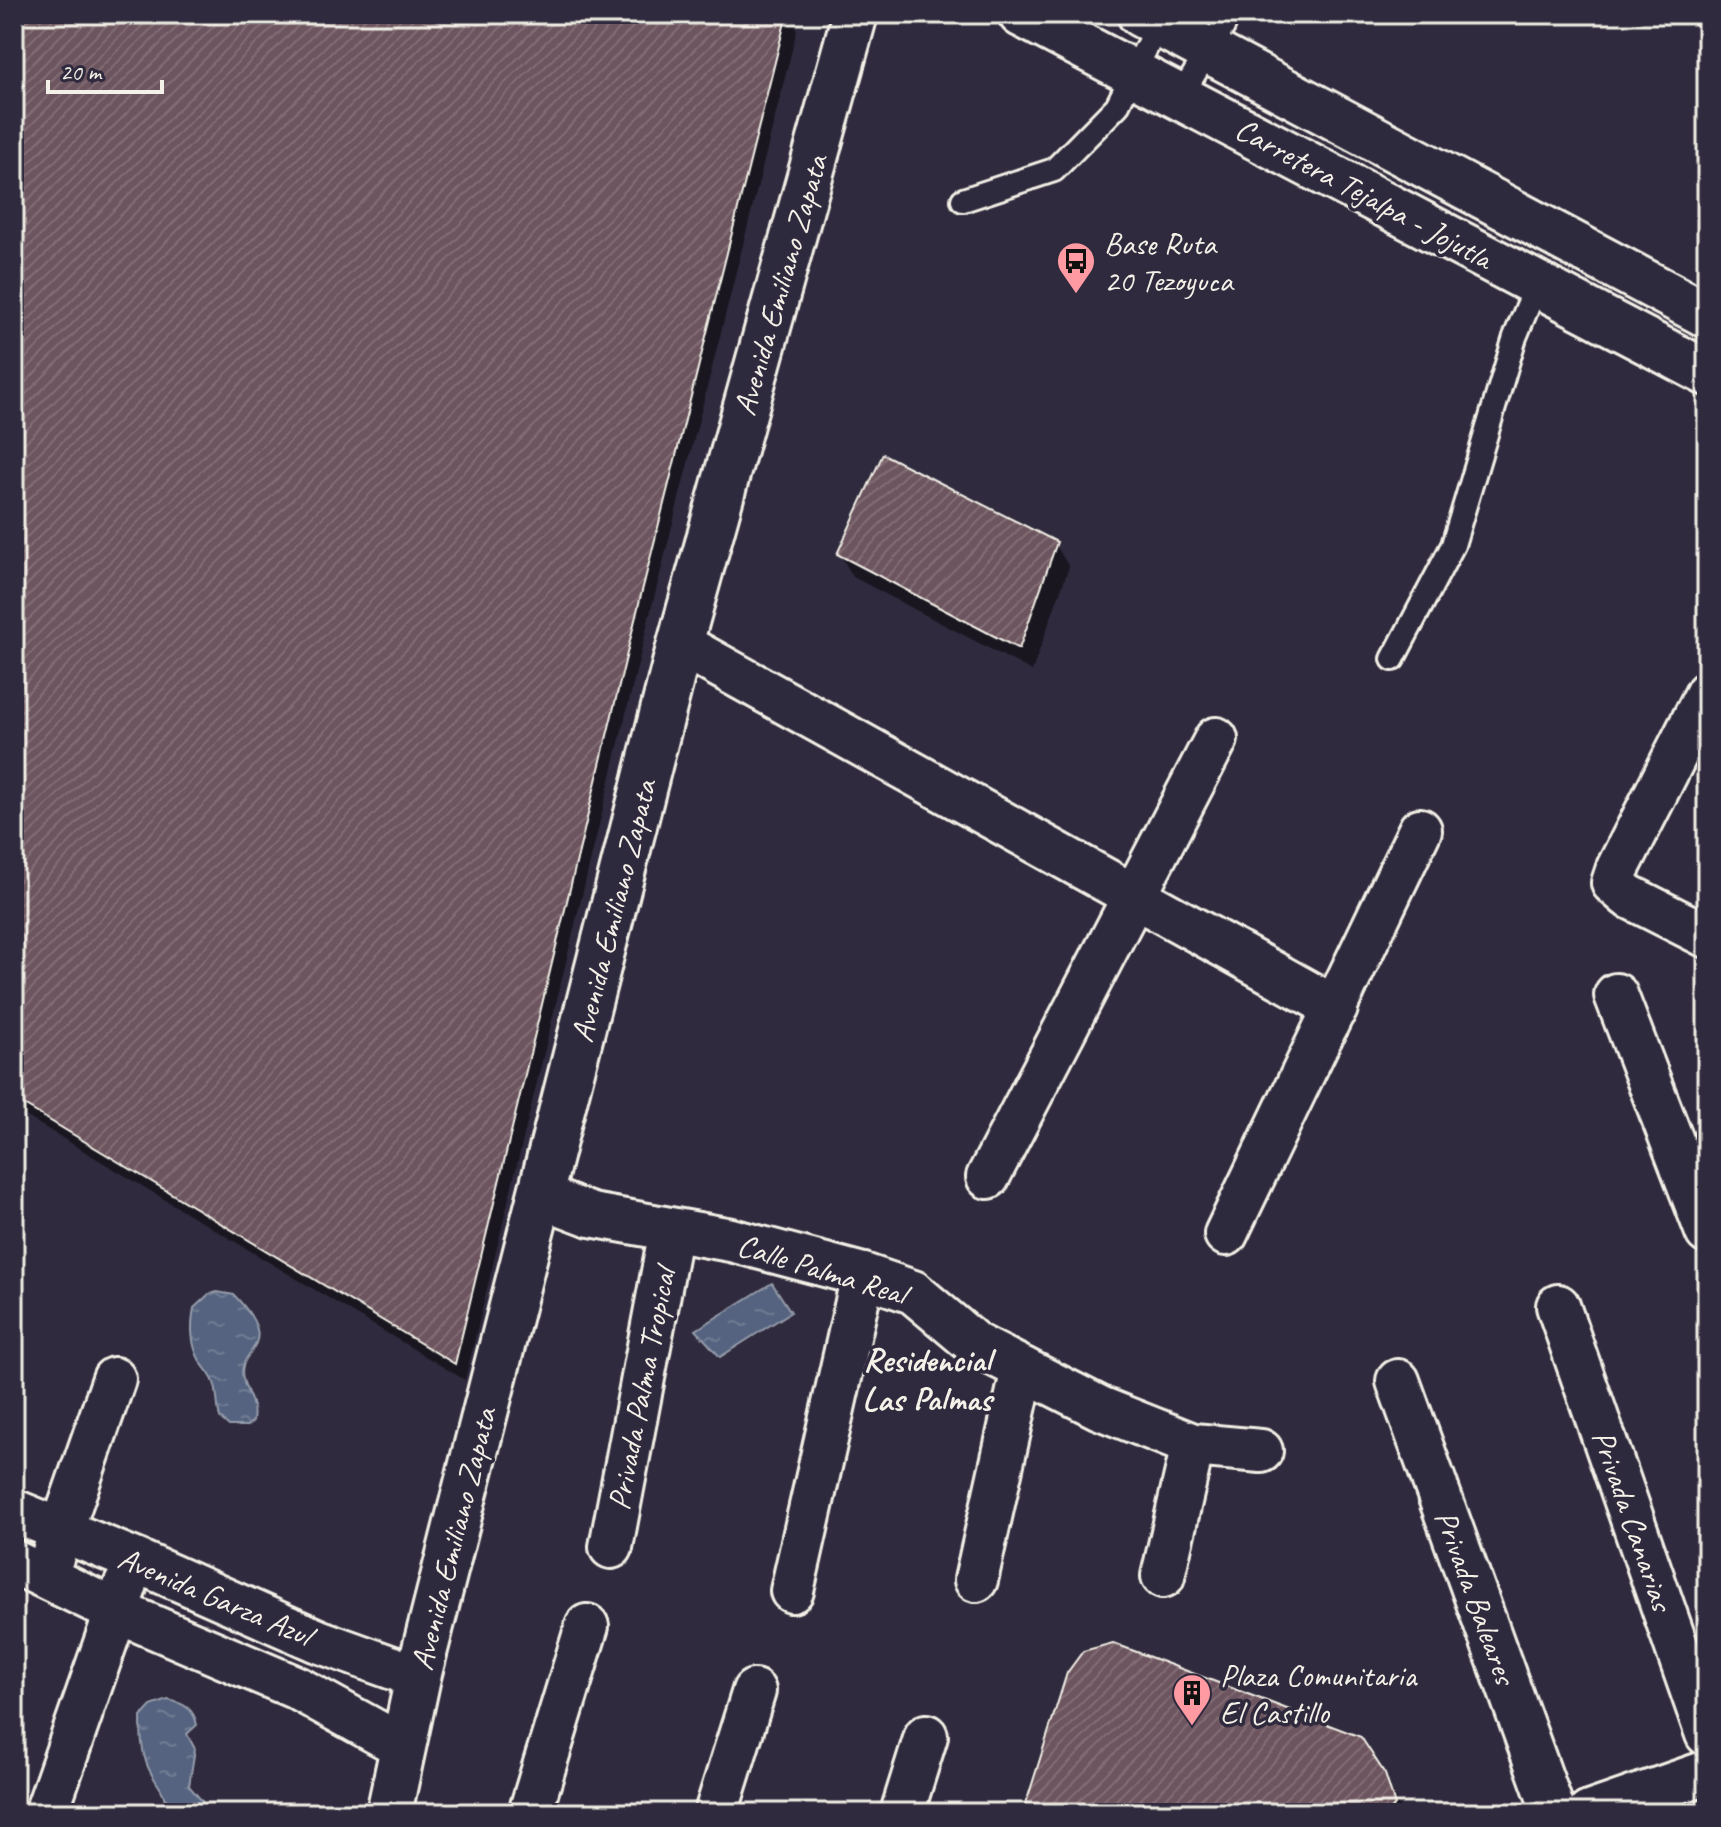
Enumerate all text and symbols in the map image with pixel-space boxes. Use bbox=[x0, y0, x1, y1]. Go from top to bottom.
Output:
scale bar bbox=[48, 44, 162, 94]
text: 20 m bbox=[60, 57, 103, 87]
street label: Carretera Tejalpa - Jojutla bbox=[1228, 108, 1502, 280]
street label: Avenida Emiliano Zapata bbox=[724, 148, 838, 420]
place label: Base Ruta 20 Tezoyuca bbox=[1104, 223, 1235, 301]
bus stop icon: Base Ruta 20 Tezoyuca bbox=[1055, 240, 1097, 295]
street label: Avenida Emiliano Zapata bbox=[561, 774, 666, 1047]
street label: Calle Palma Real bbox=[733, 1224, 917, 1316]
street label: Privada Palma Tropical bbox=[598, 1259, 686, 1513]
district label: Residencial Las Palmas bbox=[862, 1338, 997, 1420]
street label: Avenida Emiliano Zapata bbox=[401, 1402, 506, 1675]
street label: Privada Canarias bbox=[1583, 1425, 1684, 1619]
street label: Privada Baleares bbox=[1425, 1505, 1527, 1692]
street label: Avenida Garza Azul bbox=[112, 1537, 323, 1658]
place label: Plaza Comunitaria El Castillo bbox=[1220, 1655, 1418, 1733]
building icon: Plaza Comunitaria El Castillo bbox=[1171, 1672, 1213, 1727]

